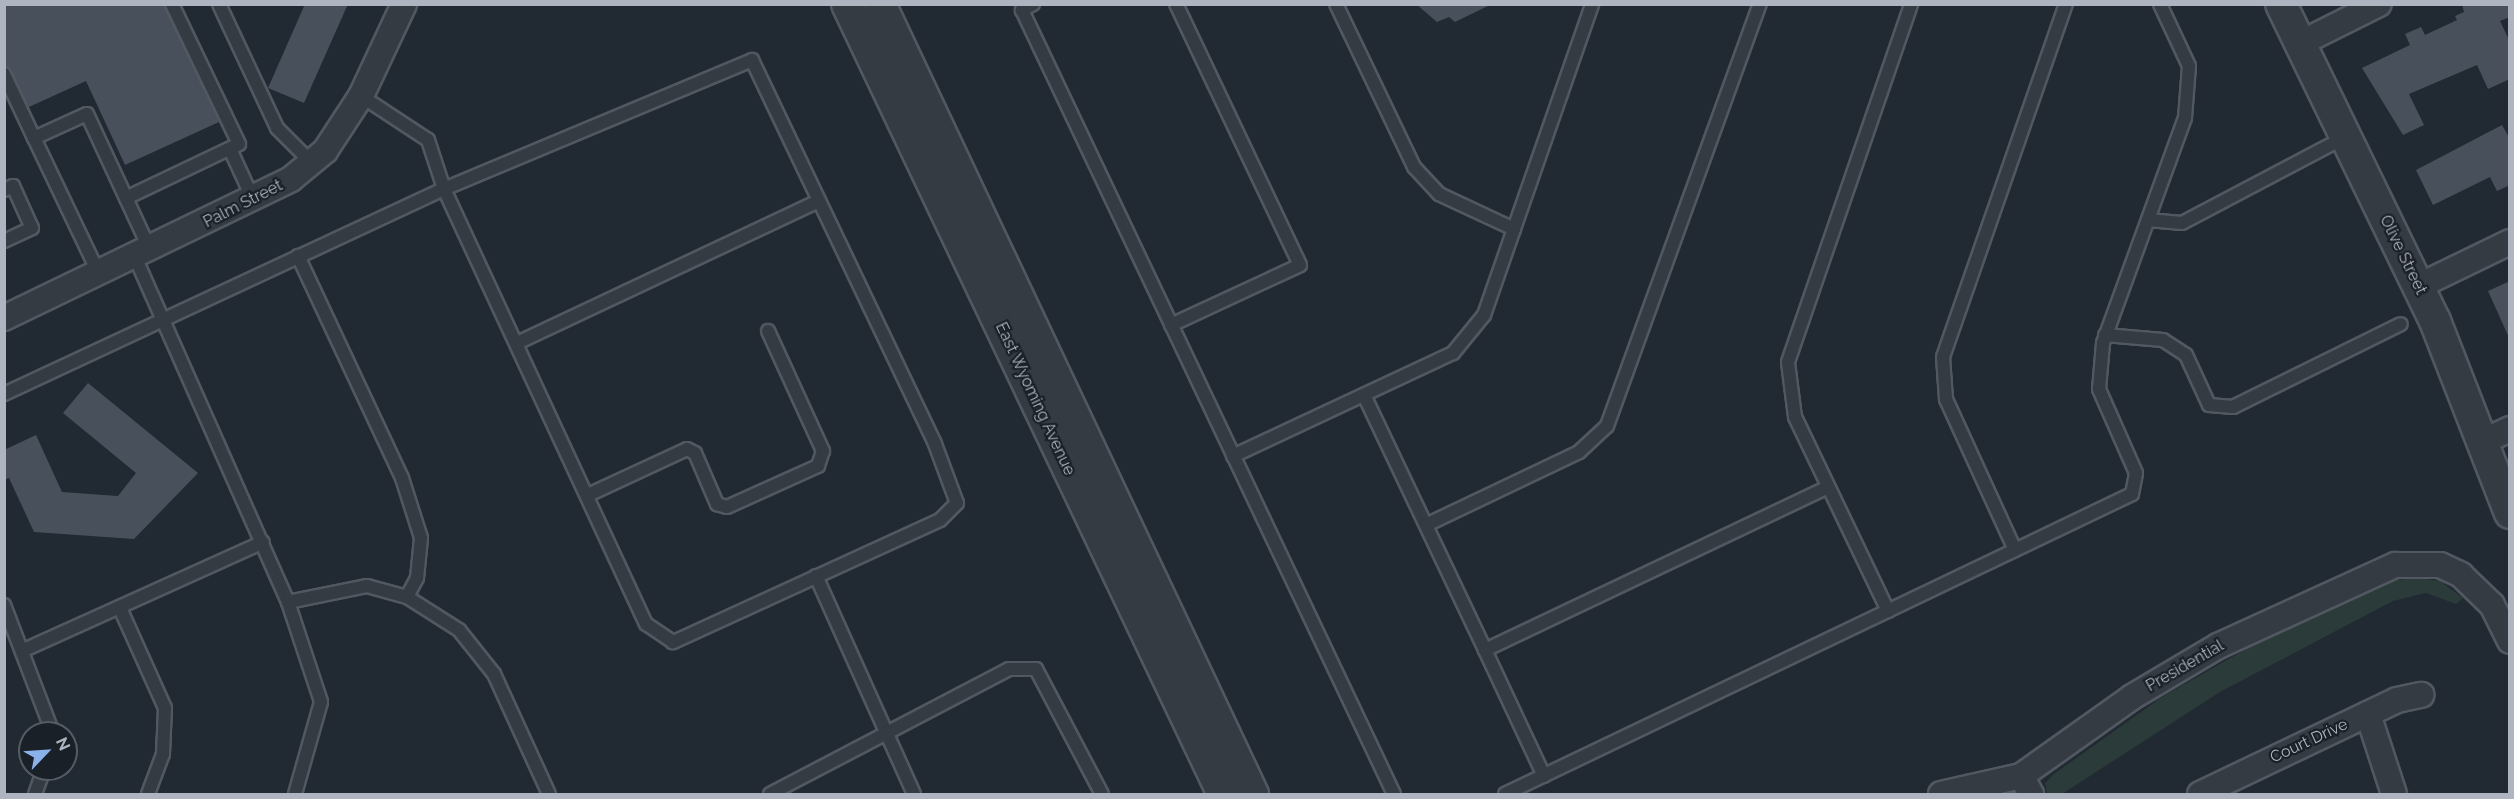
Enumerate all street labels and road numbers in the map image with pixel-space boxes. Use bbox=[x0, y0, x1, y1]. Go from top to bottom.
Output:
street label: Palm Street bbox=[200, 176, 286, 232]
street label: Olive Street bbox=[2376, 212, 2430, 298]
street label: East Wyoming Avenue bbox=[991, 319, 1079, 479]
street label: Presidential bbox=[2143, 636, 2227, 696]
street label: Court Drive bbox=[2267, 715, 2351, 767]

